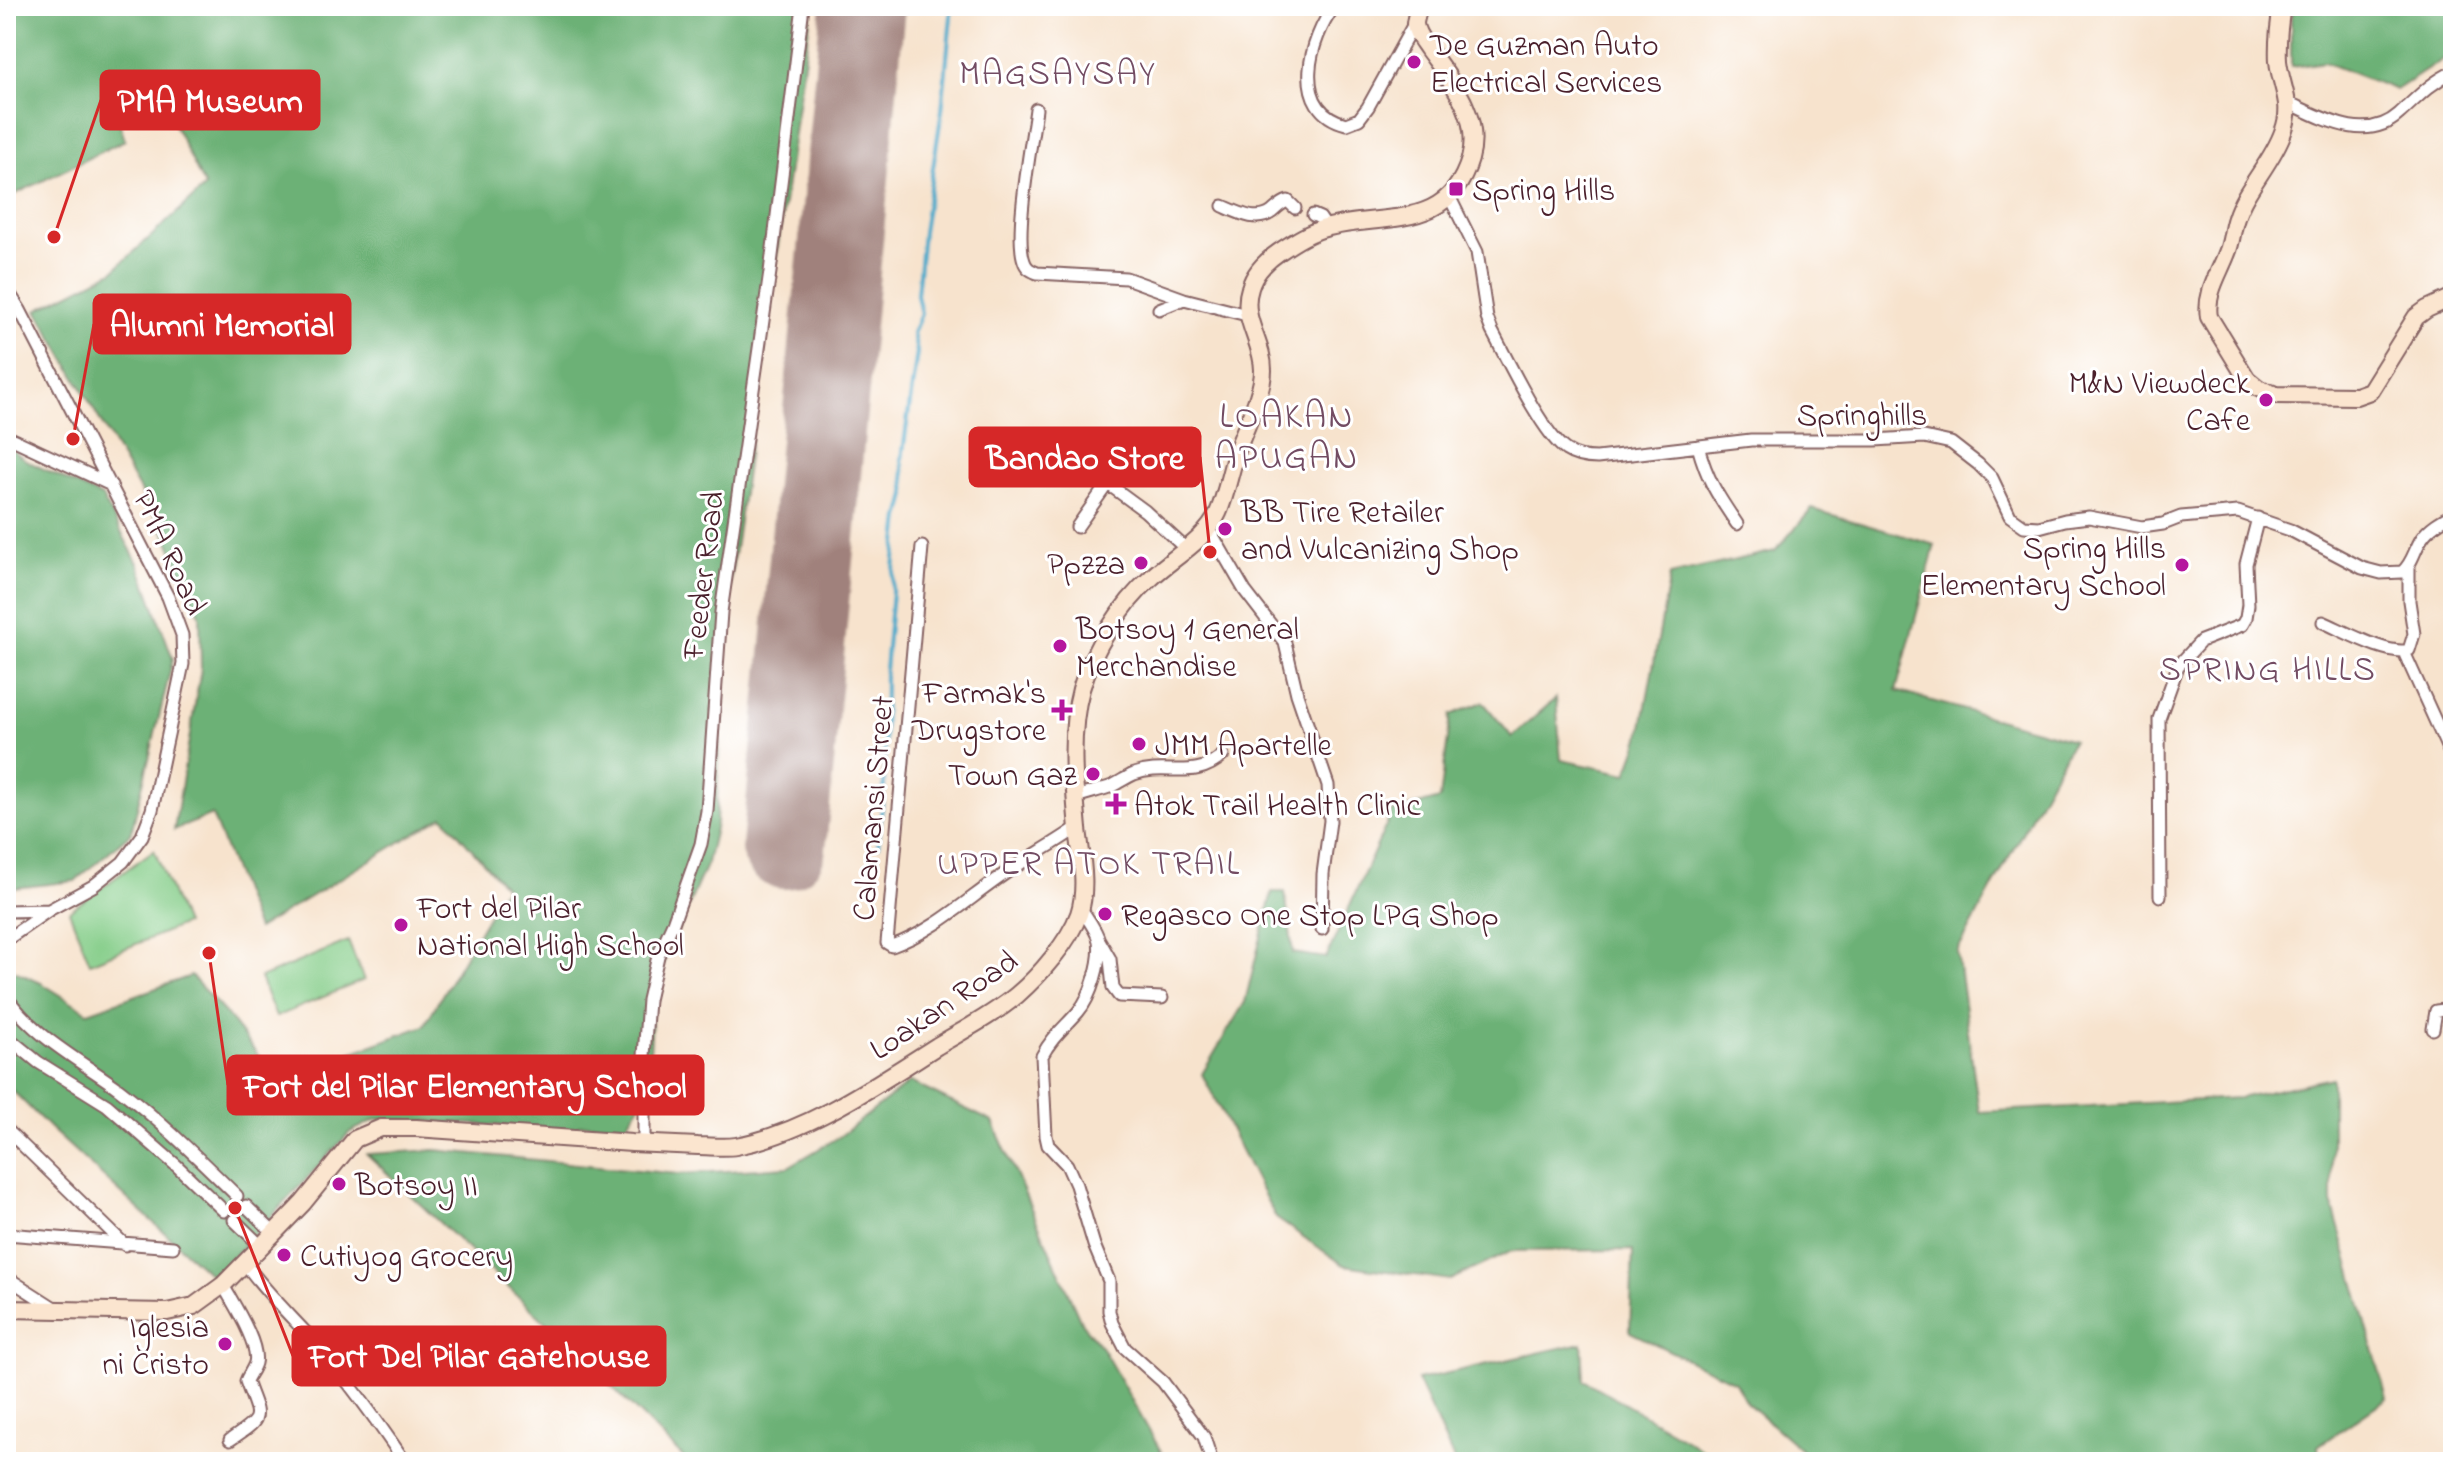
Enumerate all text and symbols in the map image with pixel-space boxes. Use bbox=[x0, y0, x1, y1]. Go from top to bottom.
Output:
place label: De Guzman Auto Electrical Services bbox=[1429, 24, 1662, 108]
district label: MAGSAYSAY bbox=[959, 51, 1157, 101]
marker: De Guzman Auto Electrical Services bbox=[1405, 53, 1423, 71]
callout: PMA Museum bbox=[101, 71, 319, 129]
text: PMA Museum bbox=[117, 79, 303, 129]
place label: Spring Hills bbox=[1472, 169, 1615, 216]
marker: Spring Hills bbox=[1447, 180, 1465, 198]
callout: Alumni Memorial bbox=[94, 295, 350, 353]
text: Alumni Memorial bbox=[110, 303, 334, 353]
place label: M&N Viewdeck Cafe bbox=[2068, 362, 2251, 446]
marker: M&N Viewdeck Cafe bbox=[2257, 391, 2275, 409]
district label: LOAKAN APUGAN bbox=[1215, 392, 1359, 486]
street label: Springhills bbox=[1797, 394, 1927, 441]
callout: Bandao Store bbox=[970, 428, 1200, 486]
text: Bandao Store bbox=[984, 436, 1185, 486]
street label: PMA Road bbox=[118, 483, 217, 624]
street label: Feeder Road bbox=[672, 489, 739, 663]
place label: BB Tire Retailer and Vulcanizing Shop bbox=[1240, 491, 1519, 575]
marker: BB Tire Retailer and Vulcanizing Shop bbox=[1216, 520, 1234, 538]
place label: Spring Hills Elementary School bbox=[1921, 527, 2166, 611]
place label: Ppzza bbox=[1047, 543, 1125, 590]
marker: Ppzza bbox=[1132, 554, 1150, 572]
marker: Spring Hills Elementary School bbox=[2173, 556, 2191, 574]
place label: Botsoy 1 General Merchandise bbox=[1075, 608, 1299, 692]
marker: Botsoy 1 General Merchandise bbox=[1051, 637, 1069, 655]
district label: SPRING HILLS bbox=[2159, 647, 2377, 697]
place label: Farmak's Drugstore bbox=[911, 672, 1047, 756]
street label: Calamansi Street bbox=[842, 693, 909, 923]
marker: Farmak's Drugstore bbox=[1053, 701, 1071, 719]
place label: JMM Apartelle bbox=[1155, 724, 1333, 771]
marker: JMM Apartelle bbox=[1130, 735, 1148, 753]
place label: Town Gaz bbox=[948, 754, 1078, 801]
marker: Town Gaz bbox=[1084, 765, 1102, 783]
place label: Atok Trail Health Clinic bbox=[1134, 784, 1422, 831]
marker: Atok Trail Health Clinic bbox=[1105, 793, 1127, 815]
district label: UPPER ATOK TRAIL bbox=[937, 841, 1241, 891]
place label: Fort del Pilar National High School bbox=[416, 887, 684, 971]
place label: Regasco One Stop LPG Shop bbox=[1121, 894, 1499, 941]
marker: Regasco One Stop LPG Shop bbox=[1096, 905, 1114, 923]
marker: Fort del Pilar National High School bbox=[392, 916, 410, 934]
street label: Loakan Road bbox=[861, 940, 1029, 1074]
callout: Fort del Pilar Elementary School bbox=[228, 1056, 703, 1114]
text: Fort del Pilar Elementary School bbox=[241, 1064, 687, 1115]
place label: Botsoy II bbox=[354, 1164, 478, 1211]
marker: Botsoy II bbox=[330, 1175, 348, 1193]
place label: Cutiyog Grocery bbox=[300, 1235, 513, 1282]
marker: Cutiyog Grocery bbox=[275, 1246, 293, 1264]
place label: Iglesia ni Cristo bbox=[103, 1306, 209, 1390]
callout: Fort Del Pilar Gatehouse bbox=[293, 1327, 665, 1385]
text: Fort Del Pilar Gatehouse bbox=[307, 1334, 650, 1384]
marker: Iglesia ni Cristo bbox=[216, 1335, 234, 1353]

